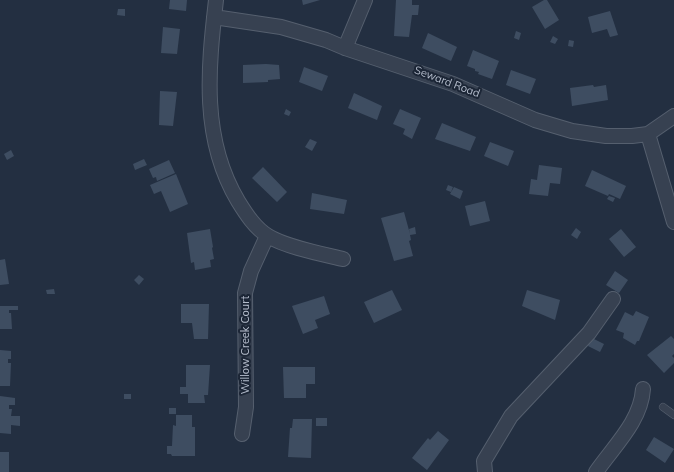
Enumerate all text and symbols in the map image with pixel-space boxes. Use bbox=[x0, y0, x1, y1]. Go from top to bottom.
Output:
street label: Seward Road bbox=[412, 63, 482, 101]
street label: Willow Creek Court bbox=[239, 296, 253, 394]

